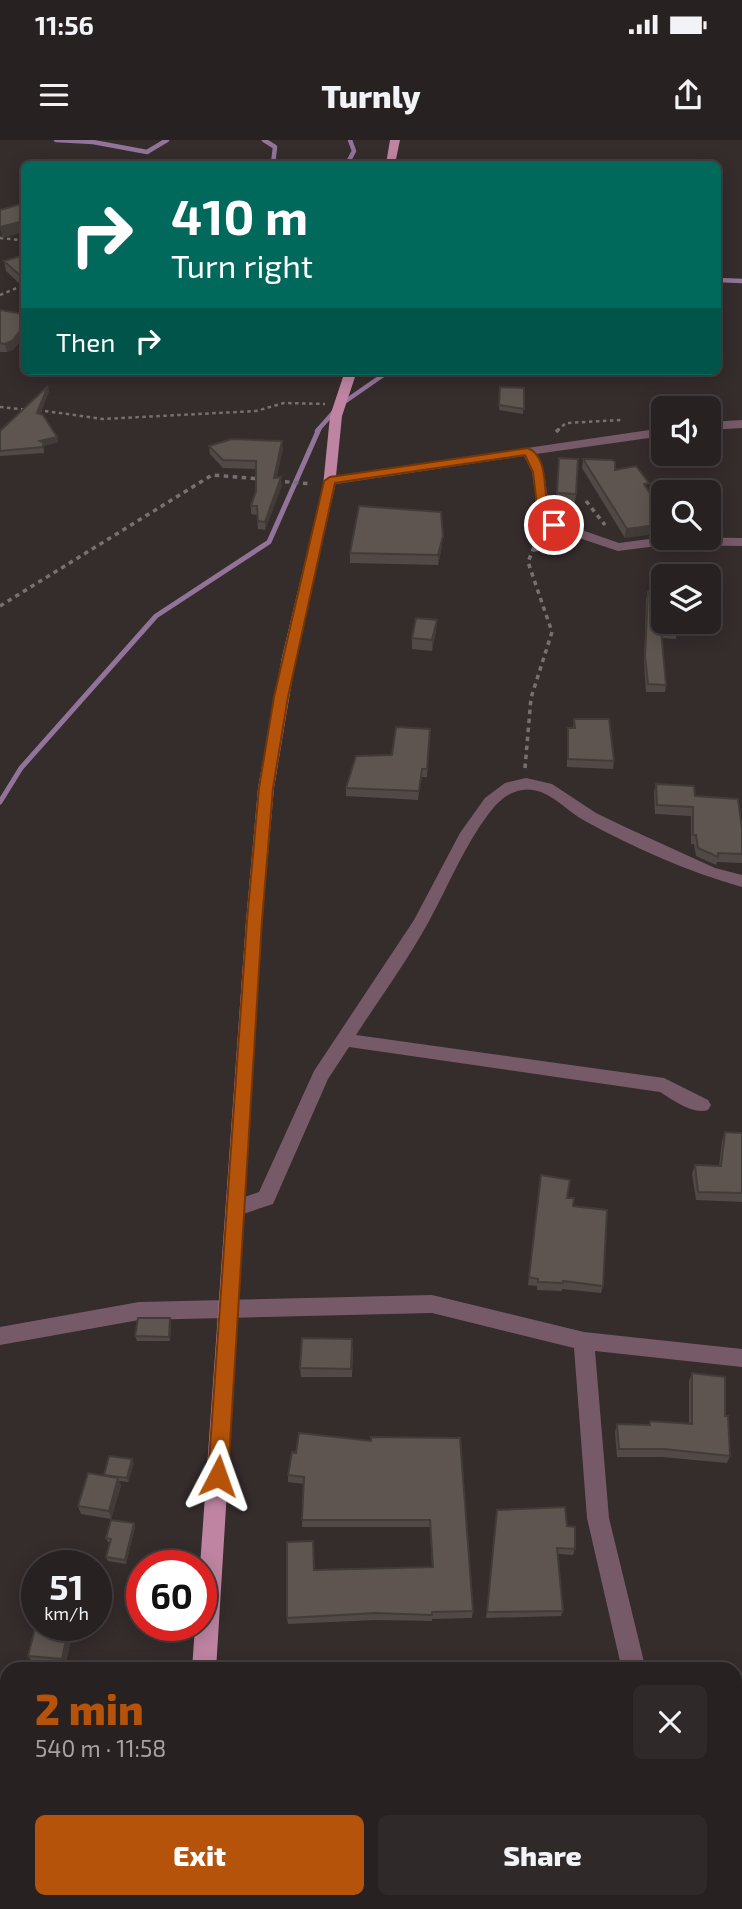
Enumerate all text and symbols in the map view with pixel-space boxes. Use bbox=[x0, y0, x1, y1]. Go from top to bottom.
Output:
text: 11:56 bbox=[35, 9, 94, 40]
icon: menu bbox=[35, 76, 73, 114]
text: Turnly bbox=[321, 76, 421, 114]
icon: share bbox=[669, 76, 707, 114]
text: 410 m bbox=[171, 186, 308, 245]
icon: right bbox=[56, 189, 147, 280]
text: Turn right bbox=[171, 246, 313, 284]
icon: right bbox=[129, 322, 167, 360]
text: Then bbox=[56, 326, 115, 357]
map controls bbox=[651, 396, 721, 634]
button: sound bbox=[651, 396, 721, 466]
button: search bbox=[651, 480, 721, 550]
pin bbox=[524, 495, 584, 555]
icon: arrive bbox=[535, 506, 573, 544]
button: layers bbox=[651, 564, 721, 634]
position arrow bbox=[181, 1439, 255, 1513]
speed limit sign: 60 bbox=[126, 1550, 217, 1641]
text: 51 bbox=[49, 1565, 84, 1607]
text: km/h bbox=[44, 1602, 89, 1624]
text: 2 min bbox=[35, 1683, 144, 1733]
button: close bbox=[633, 1685, 707, 1759]
text: 540 m · 11:58 bbox=[35, 1734, 166, 1762]
button: Exit bbox=[35, 1815, 364, 1895]
button: Share bbox=[378, 1815, 707, 1895]

